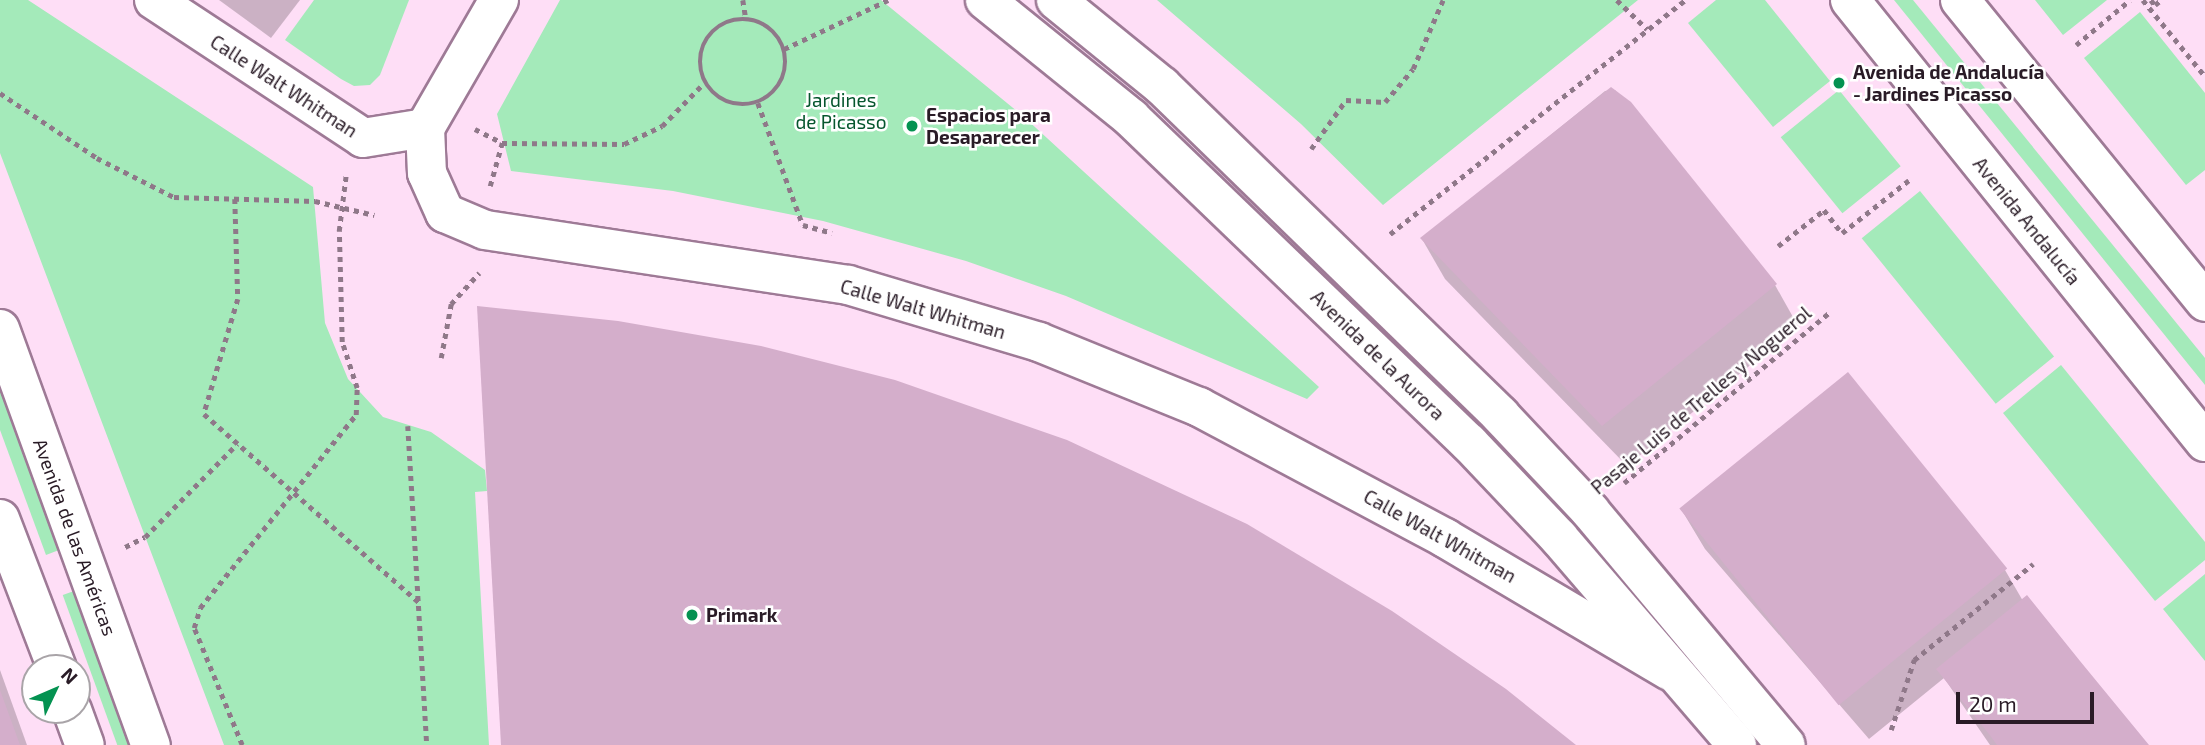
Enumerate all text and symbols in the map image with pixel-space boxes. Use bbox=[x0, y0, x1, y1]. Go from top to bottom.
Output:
street label: Calle Walt Whitman bbox=[206, 30, 362, 142]
place label: Avenida de Andalucía - Jardines Picasso bbox=[1853, 61, 2045, 105]
marker: Avenida de Andalucía - Jardines Picasso bbox=[1831, 75, 1847, 91]
park label: Jardines de Picasso bbox=[795, 89, 887, 133]
place label: Espacios para Desaparecer bbox=[926, 104, 1051, 148]
marker: Espacios para Desaparecer bbox=[904, 118, 920, 134]
street label: Avenida Andalucía bbox=[1968, 152, 2086, 290]
street label: Calle Walt Whitman bbox=[838, 274, 1008, 344]
street label: Avenida de la Aurora bbox=[1306, 285, 1450, 425]
street label: Pasaje Luis de Trelles y Noguerol bbox=[1586, 301, 1816, 499]
street label: Avenida de las Américas bbox=[29, 435, 121, 639]
street label: Calle Walt Whitman bbox=[1360, 485, 1520, 587]
place label: Primark bbox=[706, 604, 777, 626]
marker: Primark bbox=[684, 607, 700, 623]
north arrow bbox=[21, 654, 91, 724]
text: N bbox=[57, 663, 83, 688]
scale bar bbox=[1960, 678, 2098, 722]
text: 20 m bbox=[1969, 691, 2017, 716]

